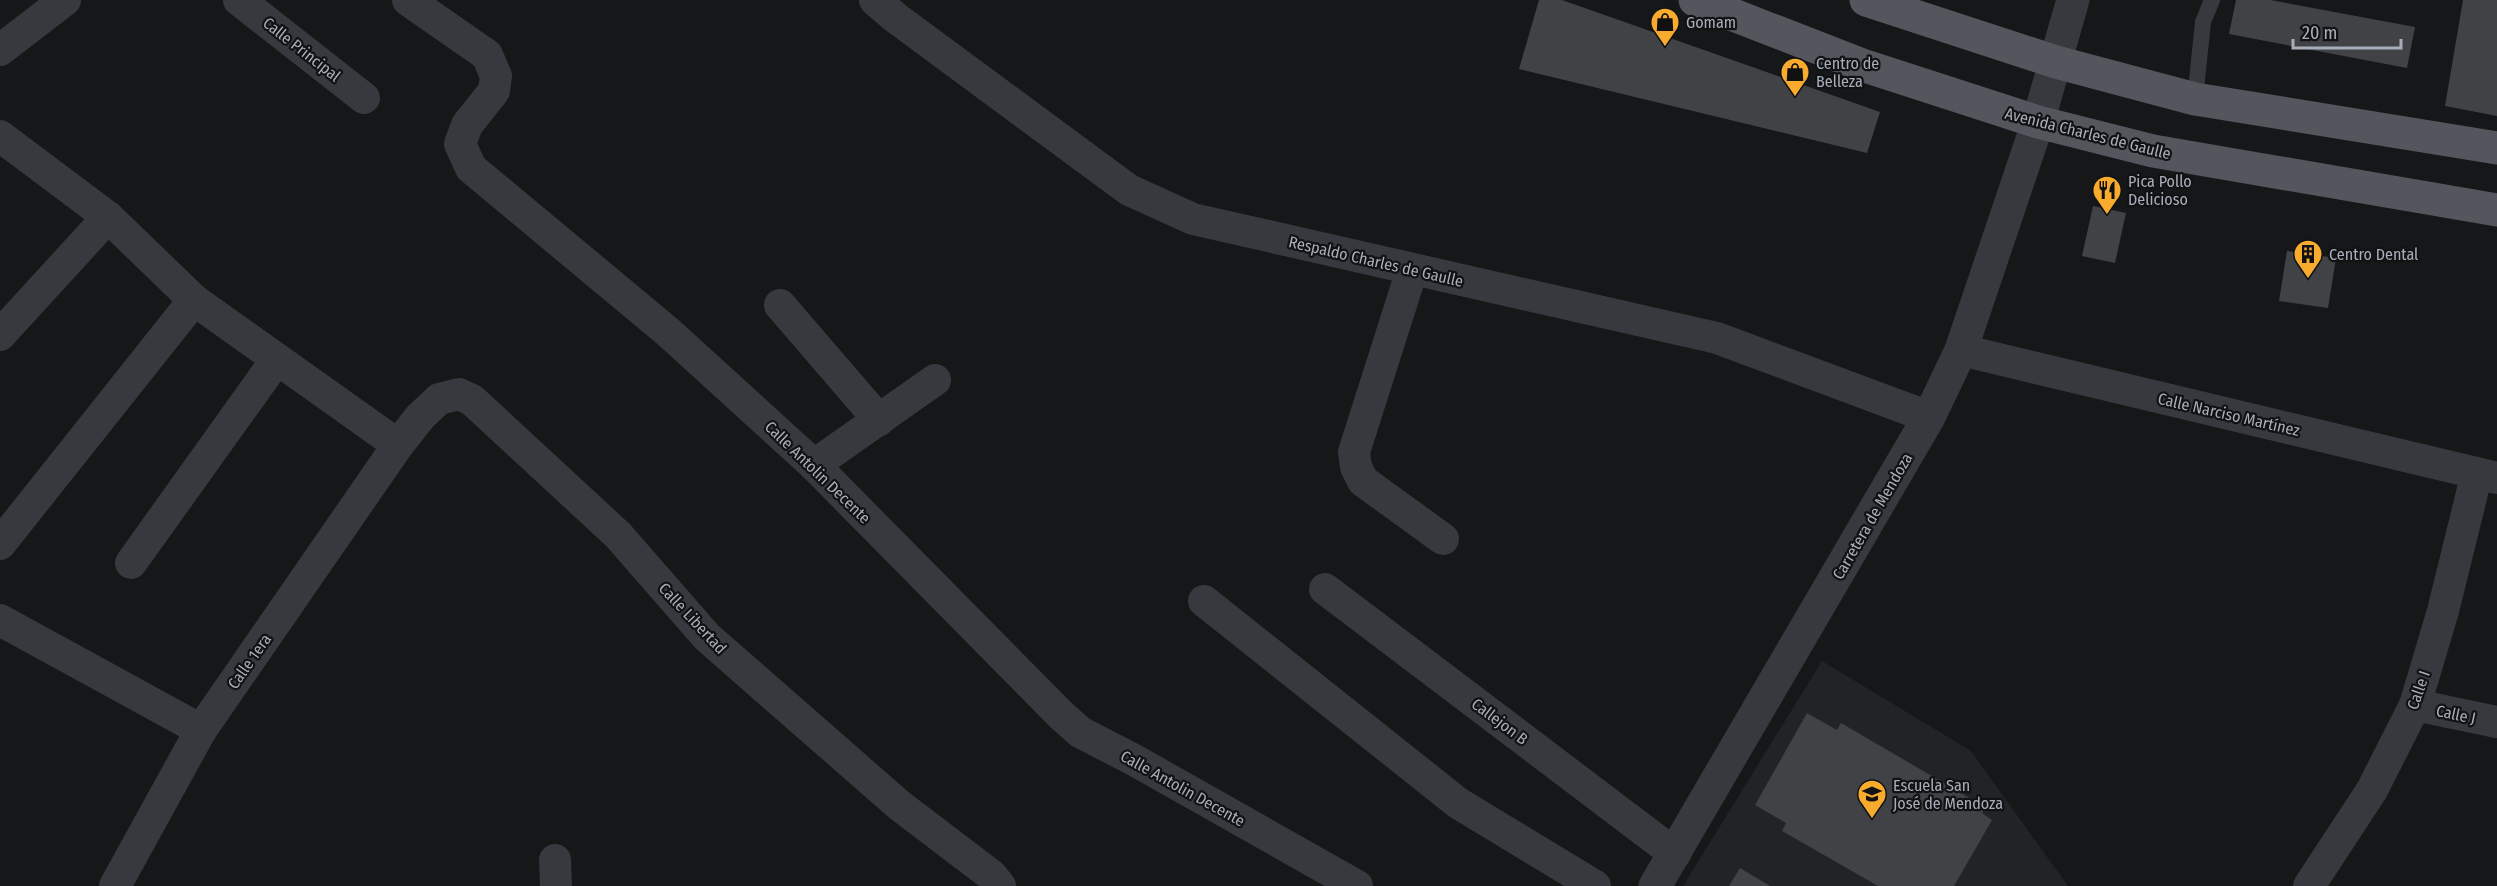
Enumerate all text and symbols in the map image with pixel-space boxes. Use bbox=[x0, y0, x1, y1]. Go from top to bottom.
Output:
shop icon: Gomam bbox=[1649, 6, 1681, 48]
scale bar bbox=[2293, 12, 2401, 50]
street label: Calle Principal bbox=[259, 13, 344, 85]
place label: Gomam bbox=[1686, 13, 1736, 32]
text: 20 m bbox=[2302, 22, 2337, 44]
place label: Centro de Belleza bbox=[1816, 54, 1879, 91]
shop icon: Centro de Belleza bbox=[1779, 56, 1811, 98]
street label: Avenida Charles de Gaulle bbox=[2003, 104, 2173, 163]
place label: Pica Pollo Delicioso bbox=[2128, 172, 2192, 209]
restaurant icon: Pica Pollo Delicioso bbox=[2091, 174, 2123, 216]
street label: Respaldo Charles de Gaulle bbox=[1287, 232, 1465, 291]
building icon: Centro Dental bbox=[2292, 238, 2324, 280]
place label: Centro Dental bbox=[2329, 245, 2418, 264]
street label: Calle Narciso Martínez bbox=[2156, 389, 2302, 440]
street label: Calle Antolin Decente bbox=[761, 417, 874, 528]
street label: Carretera de Mendoza bbox=[1828, 450, 1916, 583]
street label: Calle Libertad bbox=[655, 579, 730, 658]
street label: Calle 1era bbox=[224, 630, 275, 692]
street label: Calle I bbox=[2403, 668, 2434, 712]
street label: Callejon B bbox=[1468, 694, 1532, 749]
street label: Calle J bbox=[2434, 701, 2477, 728]
street label: Calle Antolin Decente bbox=[1117, 746, 1248, 831]
place label: Escuela San José de Mendoza bbox=[1893, 776, 2003, 813]
school or university icon: Escuela San José de Mendoza bbox=[1856, 778, 1888, 820]

